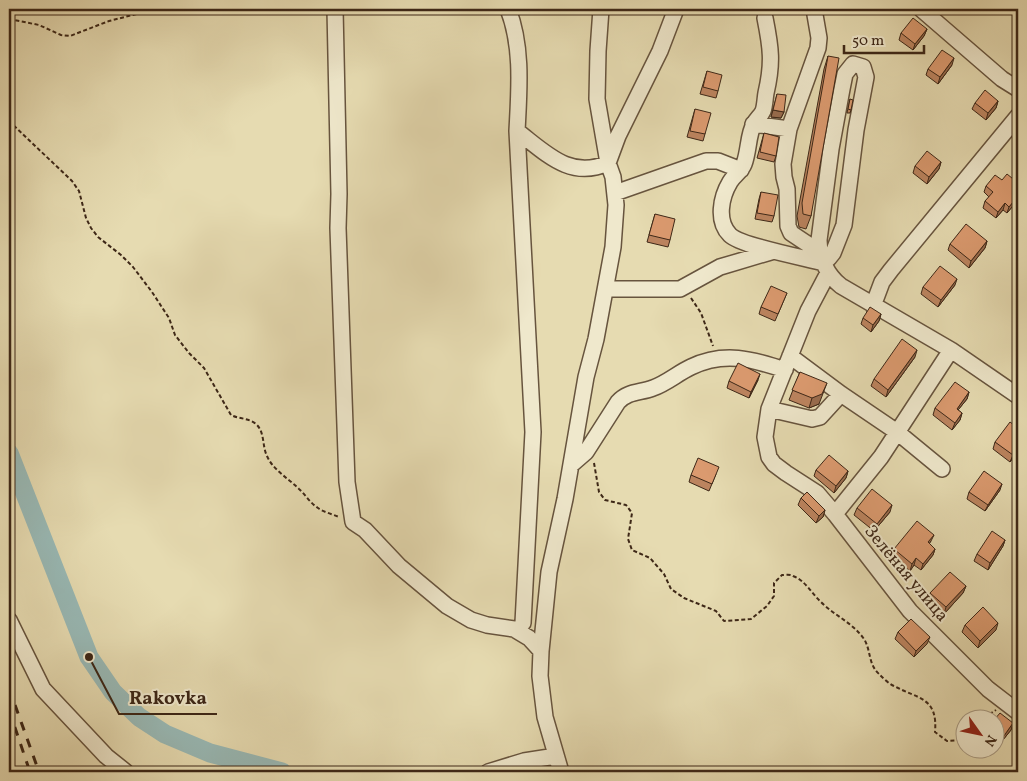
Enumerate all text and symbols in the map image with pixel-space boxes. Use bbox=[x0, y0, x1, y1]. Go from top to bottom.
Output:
scale bar bbox=[844, 22, 924, 54]
text: 50 m bbox=[852, 31, 884, 52]
street label: Зелёная улица bbox=[858, 520, 954, 628]
callout: Rakovka bbox=[119, 680, 217, 714]
text: Rakovka bbox=[129, 686, 207, 712]
north arrow bbox=[954, 708, 1004, 758]
text: N bbox=[979, 731, 1000, 750]

